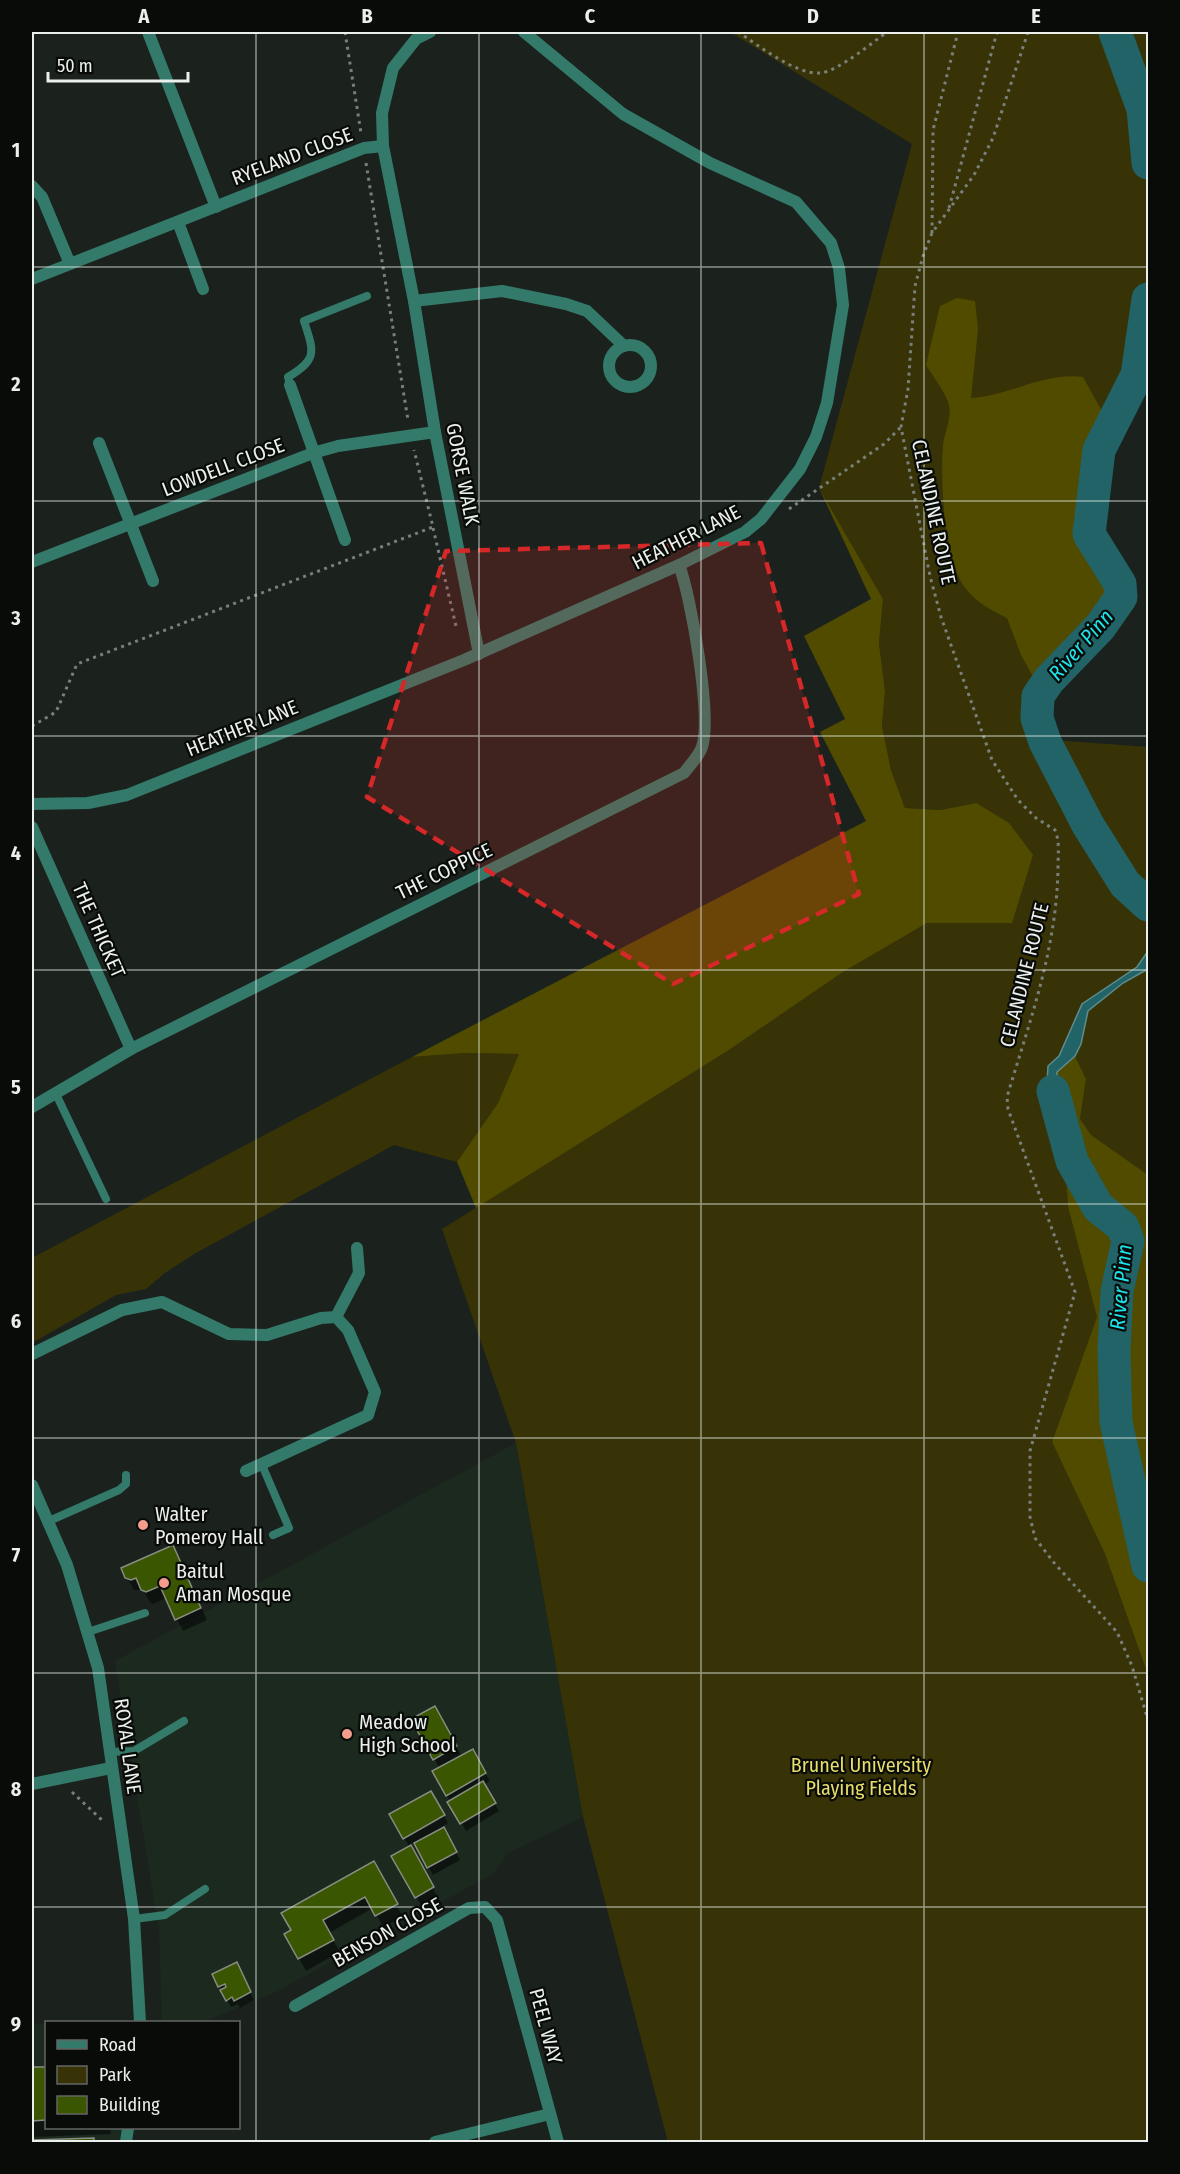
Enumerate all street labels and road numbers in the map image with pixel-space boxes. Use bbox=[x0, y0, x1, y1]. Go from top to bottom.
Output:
street label: RYELAND CLOSE bbox=[228, 122, 356, 190]
street label: GORSE WALK bbox=[441, 421, 485, 528]
street label: LOWDELL CLOSE bbox=[159, 433, 287, 501]
street label: CELANDINE ROUTE bbox=[907, 437, 961, 587]
street label: HEATHER LANE bbox=[628, 499, 744, 575]
street label: HEATHER LANE bbox=[183, 695, 301, 761]
street label: THE COPPICE bbox=[392, 838, 496, 904]
street label: THE THICKET bbox=[67, 879, 131, 982]
street label: CELANDINE ROUTE bbox=[994, 900, 1054, 1050]
street label: ROYAL LANE bbox=[109, 1696, 147, 1796]
street label: BENSON CLOSE bbox=[328, 1892, 446, 1972]
street label: PEEL WAY bbox=[524, 1986, 568, 2066]

